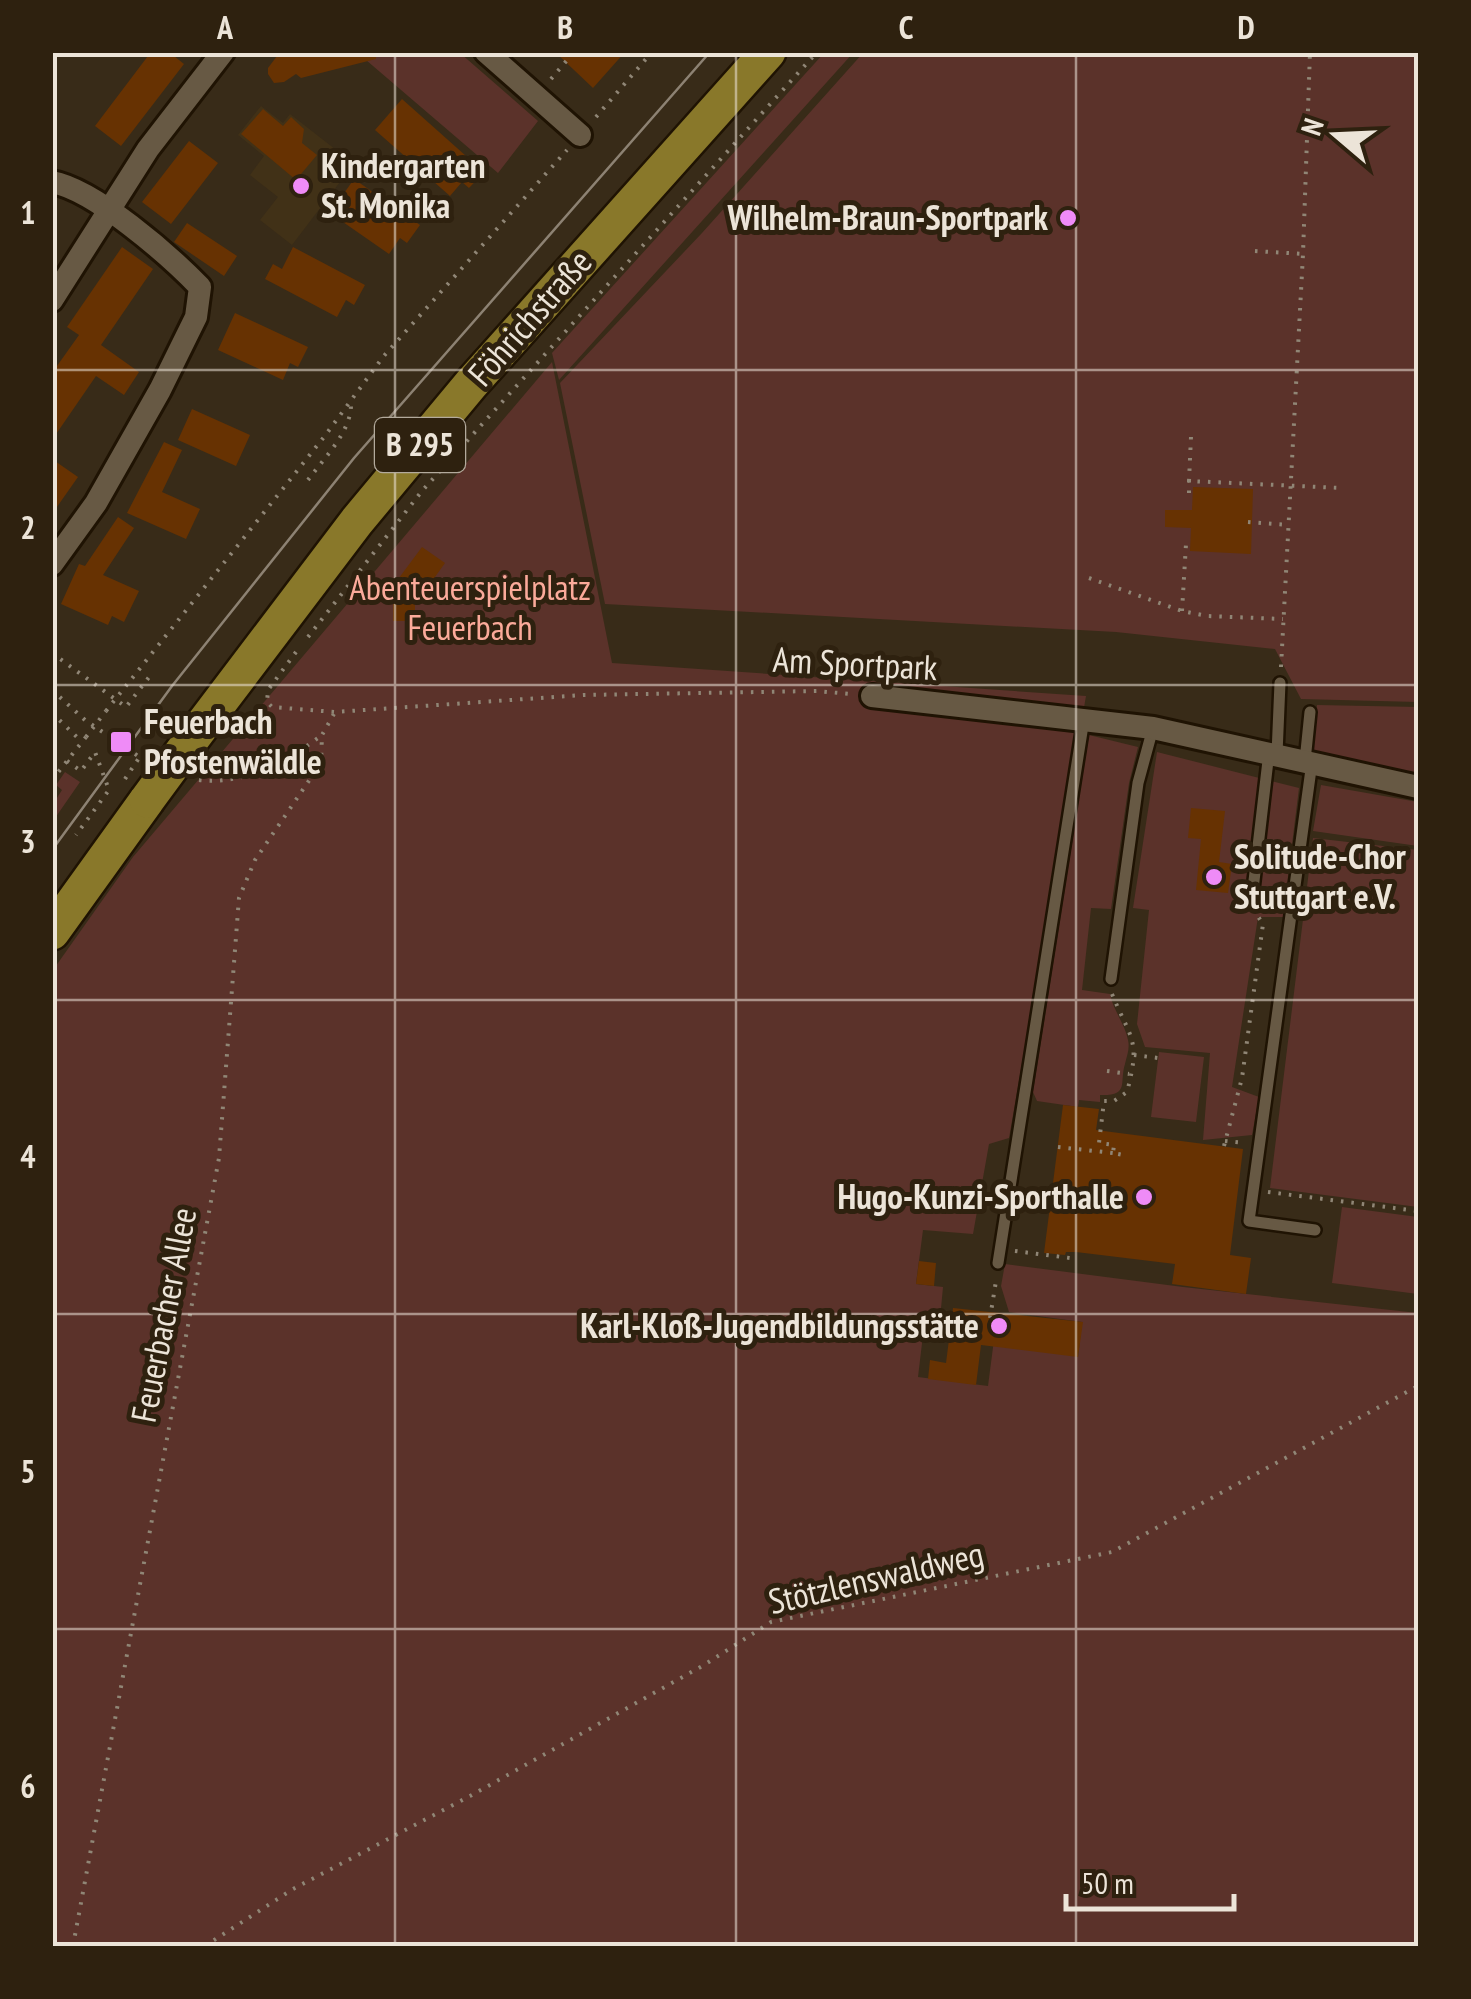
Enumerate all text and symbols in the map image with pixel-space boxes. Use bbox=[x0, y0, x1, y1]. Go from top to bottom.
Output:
text: A bbox=[216, 6, 234, 48]
text: B bbox=[557, 6, 573, 48]
text: C bbox=[899, 6, 914, 48]
text: D bbox=[1237, 6, 1255, 48]
north arrow bbox=[1286, 85, 1386, 185]
text: N bbox=[1292, 114, 1332, 140]
place label: Kindergarten St. Monika bbox=[321, 142, 486, 228]
marker: Kindergarten St. Monika bbox=[290, 175, 312, 197]
text: 1 bbox=[20, 191, 36, 233]
place label: Wilhelm-Braun-Sportpark bbox=[726, 194, 1049, 240]
marker: Wilhelm-Braun-Sportpark bbox=[1057, 207, 1079, 229]
street label: Föhrichstraße bbox=[457, 239, 601, 395]
road number: B 295 bbox=[375, 418, 465, 472]
text: 2 bbox=[20, 506, 36, 548]
park label: Abenteuerspielplatz Feuerbach bbox=[349, 564, 591, 650]
street label: Am Sportpark bbox=[772, 636, 939, 690]
place label: Feuerbach Pfostenwäldle bbox=[144, 698, 322, 784]
marker: Feuerbach Pfostenwäldle bbox=[108, 729, 134, 755]
text: 3 bbox=[20, 820, 36, 862]
place label: Solitude-Chor Stuttgart e.V. bbox=[1234, 833, 1406, 919]
marker: Solitude-Chor Stuttgart e.V. bbox=[1203, 866, 1225, 888]
text: 4 bbox=[20, 1135, 36, 1177]
place label: Hugo-Kunzi-Sporthalle bbox=[838, 1173, 1124, 1219]
marker: Hugo-Kunzi-Sporthalle bbox=[1133, 1186, 1155, 1208]
street label: Feuerbacher Allee bbox=[120, 1204, 206, 1426]
place label: Karl-Kloß-Jugendbildungsstätte bbox=[580, 1302, 979, 1348]
marker: Karl-Kloß-Jugendbildungsstätte bbox=[988, 1315, 1010, 1337]
text: 5 bbox=[20, 1450, 36, 1492]
street label: Stötzlenswaldweg bbox=[764, 1530, 988, 1624]
text: 6 bbox=[20, 1765, 36, 1807]
scale bar bbox=[1066, 1849, 1234, 1911]
text: 50 m bbox=[1081, 1863, 1134, 1902]

